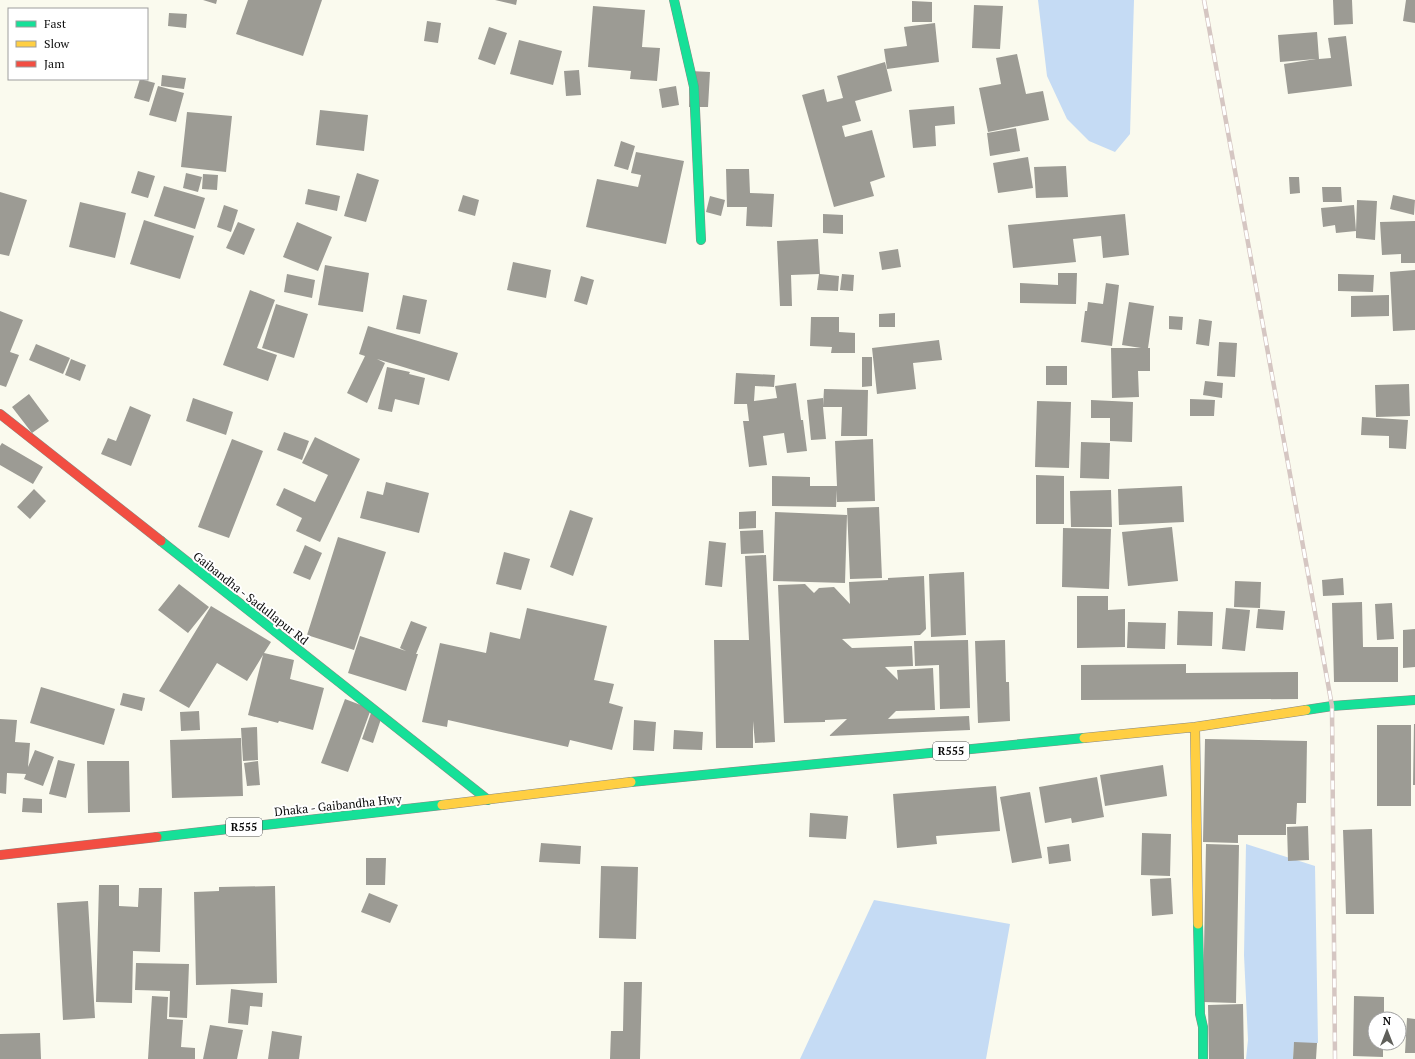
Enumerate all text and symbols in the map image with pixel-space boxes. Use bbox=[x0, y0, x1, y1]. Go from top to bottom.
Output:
legend bbox=[8, 8, 148, 80]
text: Fast bbox=[44, 16, 67, 31]
text: Slow bbox=[44, 36, 70, 51]
text: Jam bbox=[44, 56, 65, 71]
street label: Gaibandha - Sadullapur Rd bbox=[190, 548, 312, 648]
road number: R555 bbox=[933, 742, 969, 760]
street label: Dhaka - Gaibandha Hwy bbox=[274, 791, 403, 819]
road number: R555 bbox=[226, 818, 262, 836]
north arrow bbox=[1367, 1011, 1407, 1051]
text: N bbox=[1383, 1014, 1392, 1028]

